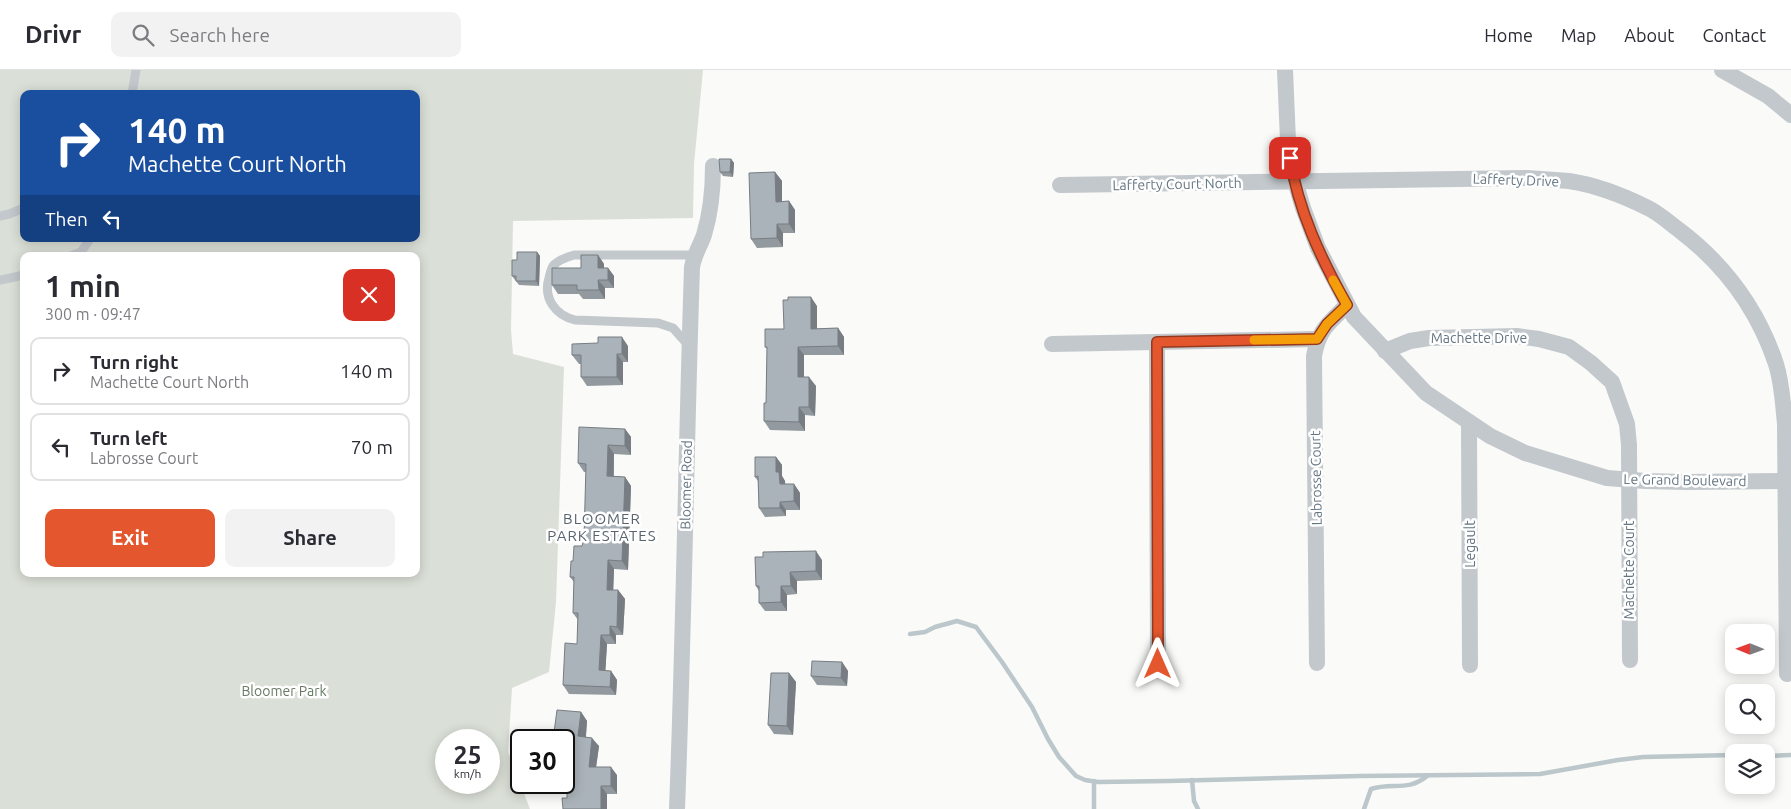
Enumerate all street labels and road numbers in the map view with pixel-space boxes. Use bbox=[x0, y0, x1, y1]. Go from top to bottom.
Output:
street label: Lafferty Drive bbox=[1472, 170, 1560, 190]
street label: Lafferty Court North bbox=[1112, 175, 1242, 193]
street label: Machette Drive bbox=[1431, 330, 1527, 346]
street label: Labrosse Court bbox=[1307, 430, 1325, 525]
street label: Bloomer Road bbox=[677, 440, 695, 530]
street label: Le Grand Boulevard bbox=[1623, 471, 1747, 489]
street label: Legault bbox=[1462, 520, 1478, 568]
street label: Machette Court bbox=[1621, 520, 1637, 620]

